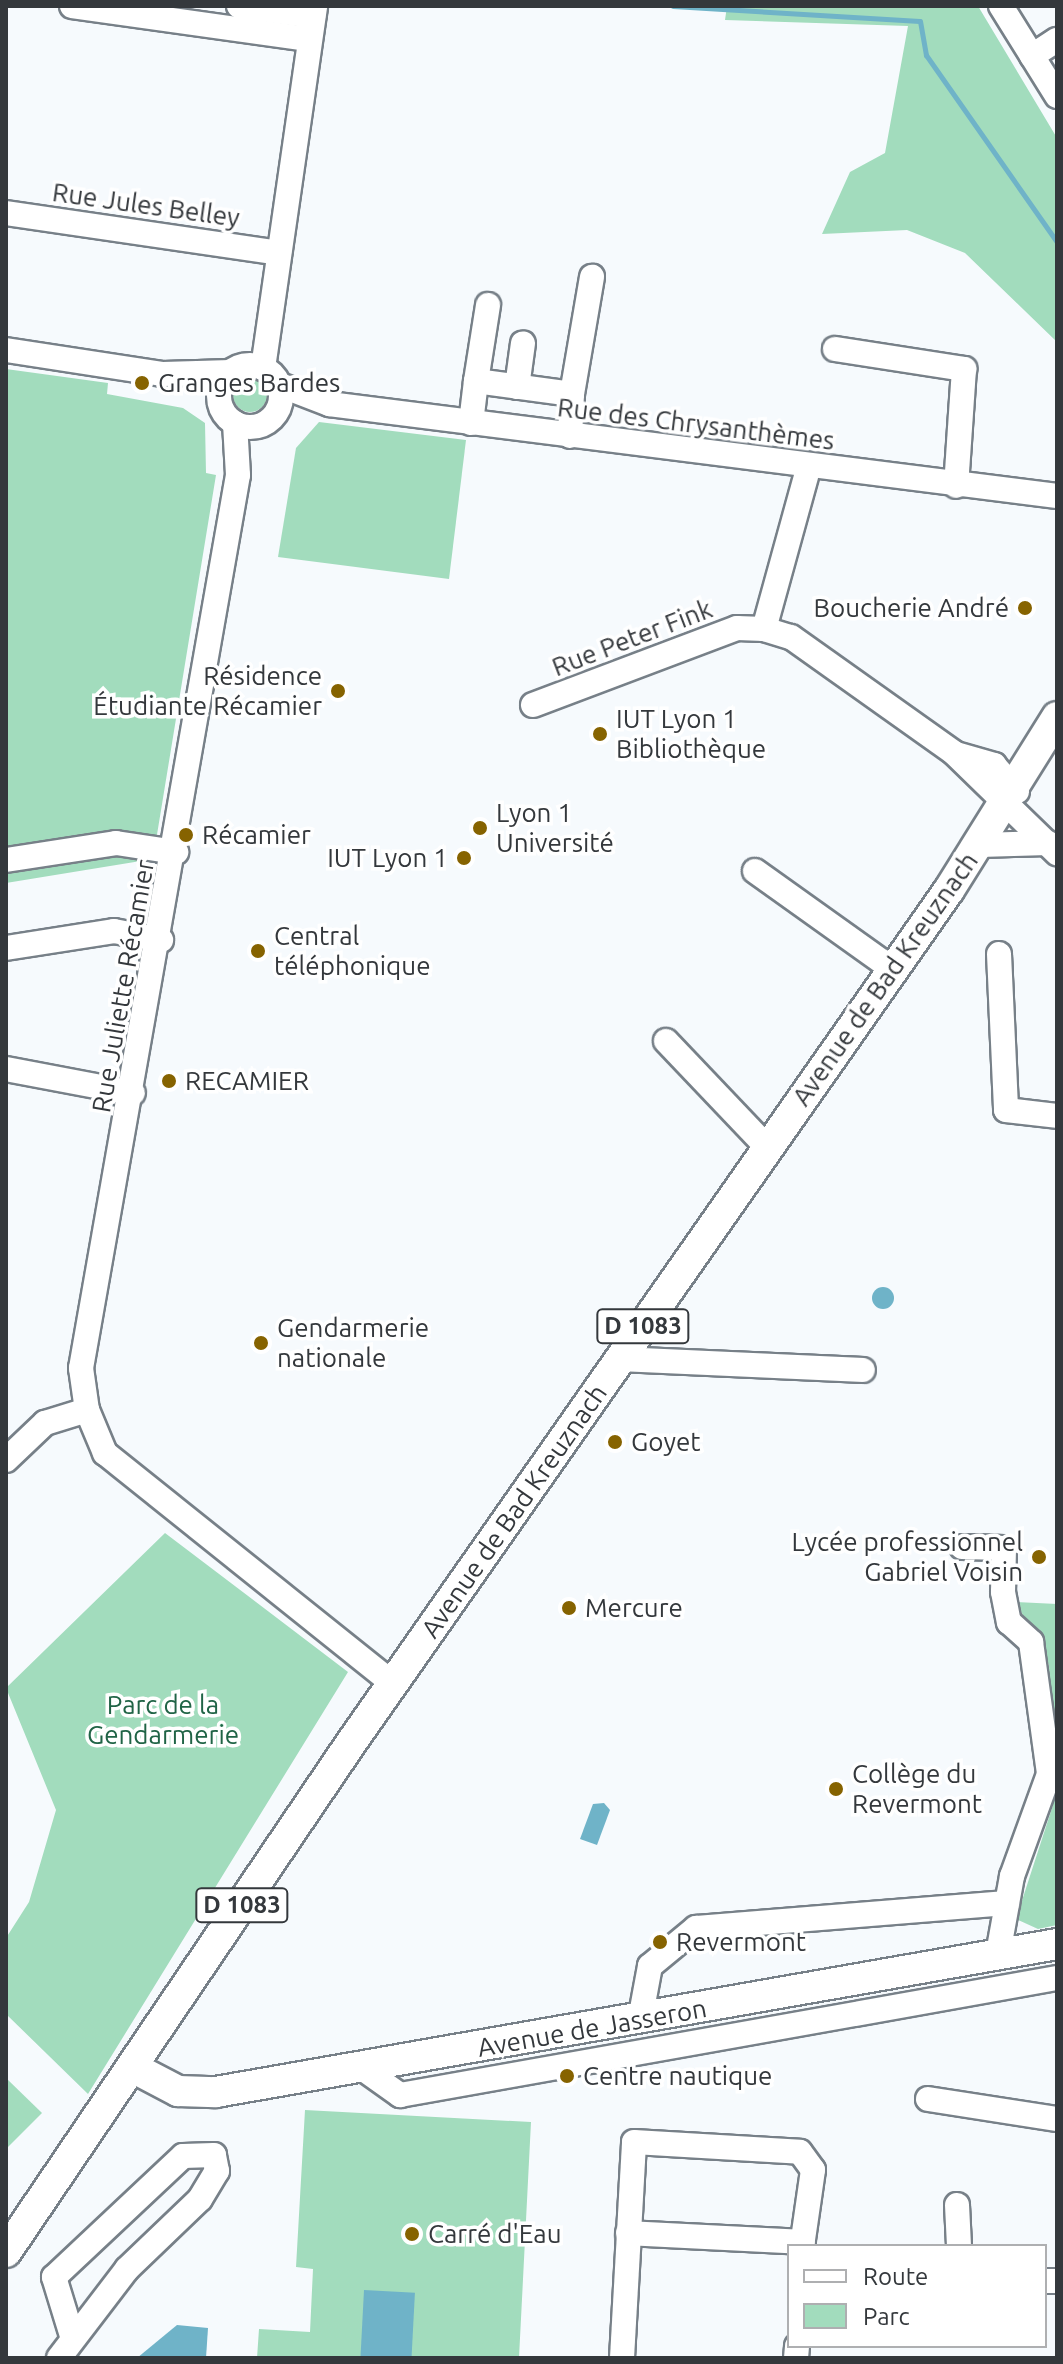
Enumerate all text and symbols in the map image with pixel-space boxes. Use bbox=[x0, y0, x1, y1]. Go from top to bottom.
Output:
street label: Rue Jules Belley bbox=[50, 176, 242, 234]
place label: Granges Bardes bbox=[158, 367, 340, 399]
marker: Granges Bardes bbox=[133, 374, 151, 392]
street label: Rue des Chrysanthèmes bbox=[556, 392, 836, 456]
place label: Boucherie André bbox=[814, 592, 1009, 624]
street label: Rue Peter Fink bbox=[548, 593, 716, 683]
marker: Boucherie André bbox=[1016, 599, 1034, 617]
place label: Résidence Étudiante Récamier bbox=[93, 660, 322, 722]
marker: Résidence Étudiante Récamier bbox=[329, 682, 347, 700]
place label: IUT Lyon 1 Bibliothèque bbox=[616, 703, 766, 764]
marker: IUT Lyon 1 Bibliothèque bbox=[591, 725, 609, 743]
place label: Lyon 1 Université bbox=[496, 797, 614, 858]
place label: Récamier bbox=[202, 819, 311, 851]
marker: Lyon 1 Université bbox=[471, 819, 489, 837]
marker: Récamier bbox=[177, 826, 195, 844]
place label: IUT Lyon 1 bbox=[327, 842, 448, 874]
street label: Avenue de Bad Kreuznach bbox=[786, 846, 984, 1112]
marker: IUT Lyon 1 bbox=[455, 849, 473, 867]
street label: Rue Juliette Récamier bbox=[85, 857, 161, 1115]
place label: Central téléphonique bbox=[274, 920, 431, 982]
marker: Central téléphonique bbox=[249, 942, 267, 960]
place label: RECAMIER bbox=[185, 1065, 309, 1097]
marker: RECAMIER bbox=[160, 1072, 178, 1090]
road number: D 1083 bbox=[595, 1306, 691, 1346]
place label: Gendarmerie nationale bbox=[277, 1312, 429, 1374]
marker: Gendarmerie nationale bbox=[252, 1334, 270, 1352]
street label: Avenue de Bad Kreuznach bbox=[415, 1378, 613, 1644]
place label: Goyet bbox=[631, 1426, 700, 1458]
marker: Goyet bbox=[606, 1433, 624, 1451]
place label: Lycée professionnel Gabriel Voisin bbox=[792, 1526, 1023, 1588]
marker: Lycée professionnel Gabriel Voisin bbox=[1030, 1548, 1048, 1566]
place label: Mercure bbox=[585, 1592, 683, 1624]
marker: Mercure bbox=[560, 1599, 578, 1617]
park label: Parc de la Gendarmerie bbox=[87, 1689, 239, 1750]
place label: Collège du Revermont bbox=[852, 1758, 982, 1820]
marker: Collège du Revermont bbox=[827, 1780, 845, 1798]
road number: D 1083 bbox=[194, 1885, 290, 1925]
place label: Revermont bbox=[676, 1926, 806, 1958]
marker: Revermont bbox=[651, 1933, 669, 1951]
street label: Avenue de Jasseron bbox=[475, 1992, 709, 2064]
place label: Centre nautique bbox=[583, 2060, 772, 2092]
marker: Centre nautique bbox=[558, 2067, 576, 2085]
place label: Carré d'Eau bbox=[428, 2218, 562, 2250]
marker: Carré d'Eau bbox=[403, 2225, 421, 2243]
legend bbox=[787, 2244, 1047, 2348]
text: Route bbox=[863, 2263, 928, 2290]
text: Parc bbox=[863, 2303, 910, 2330]

